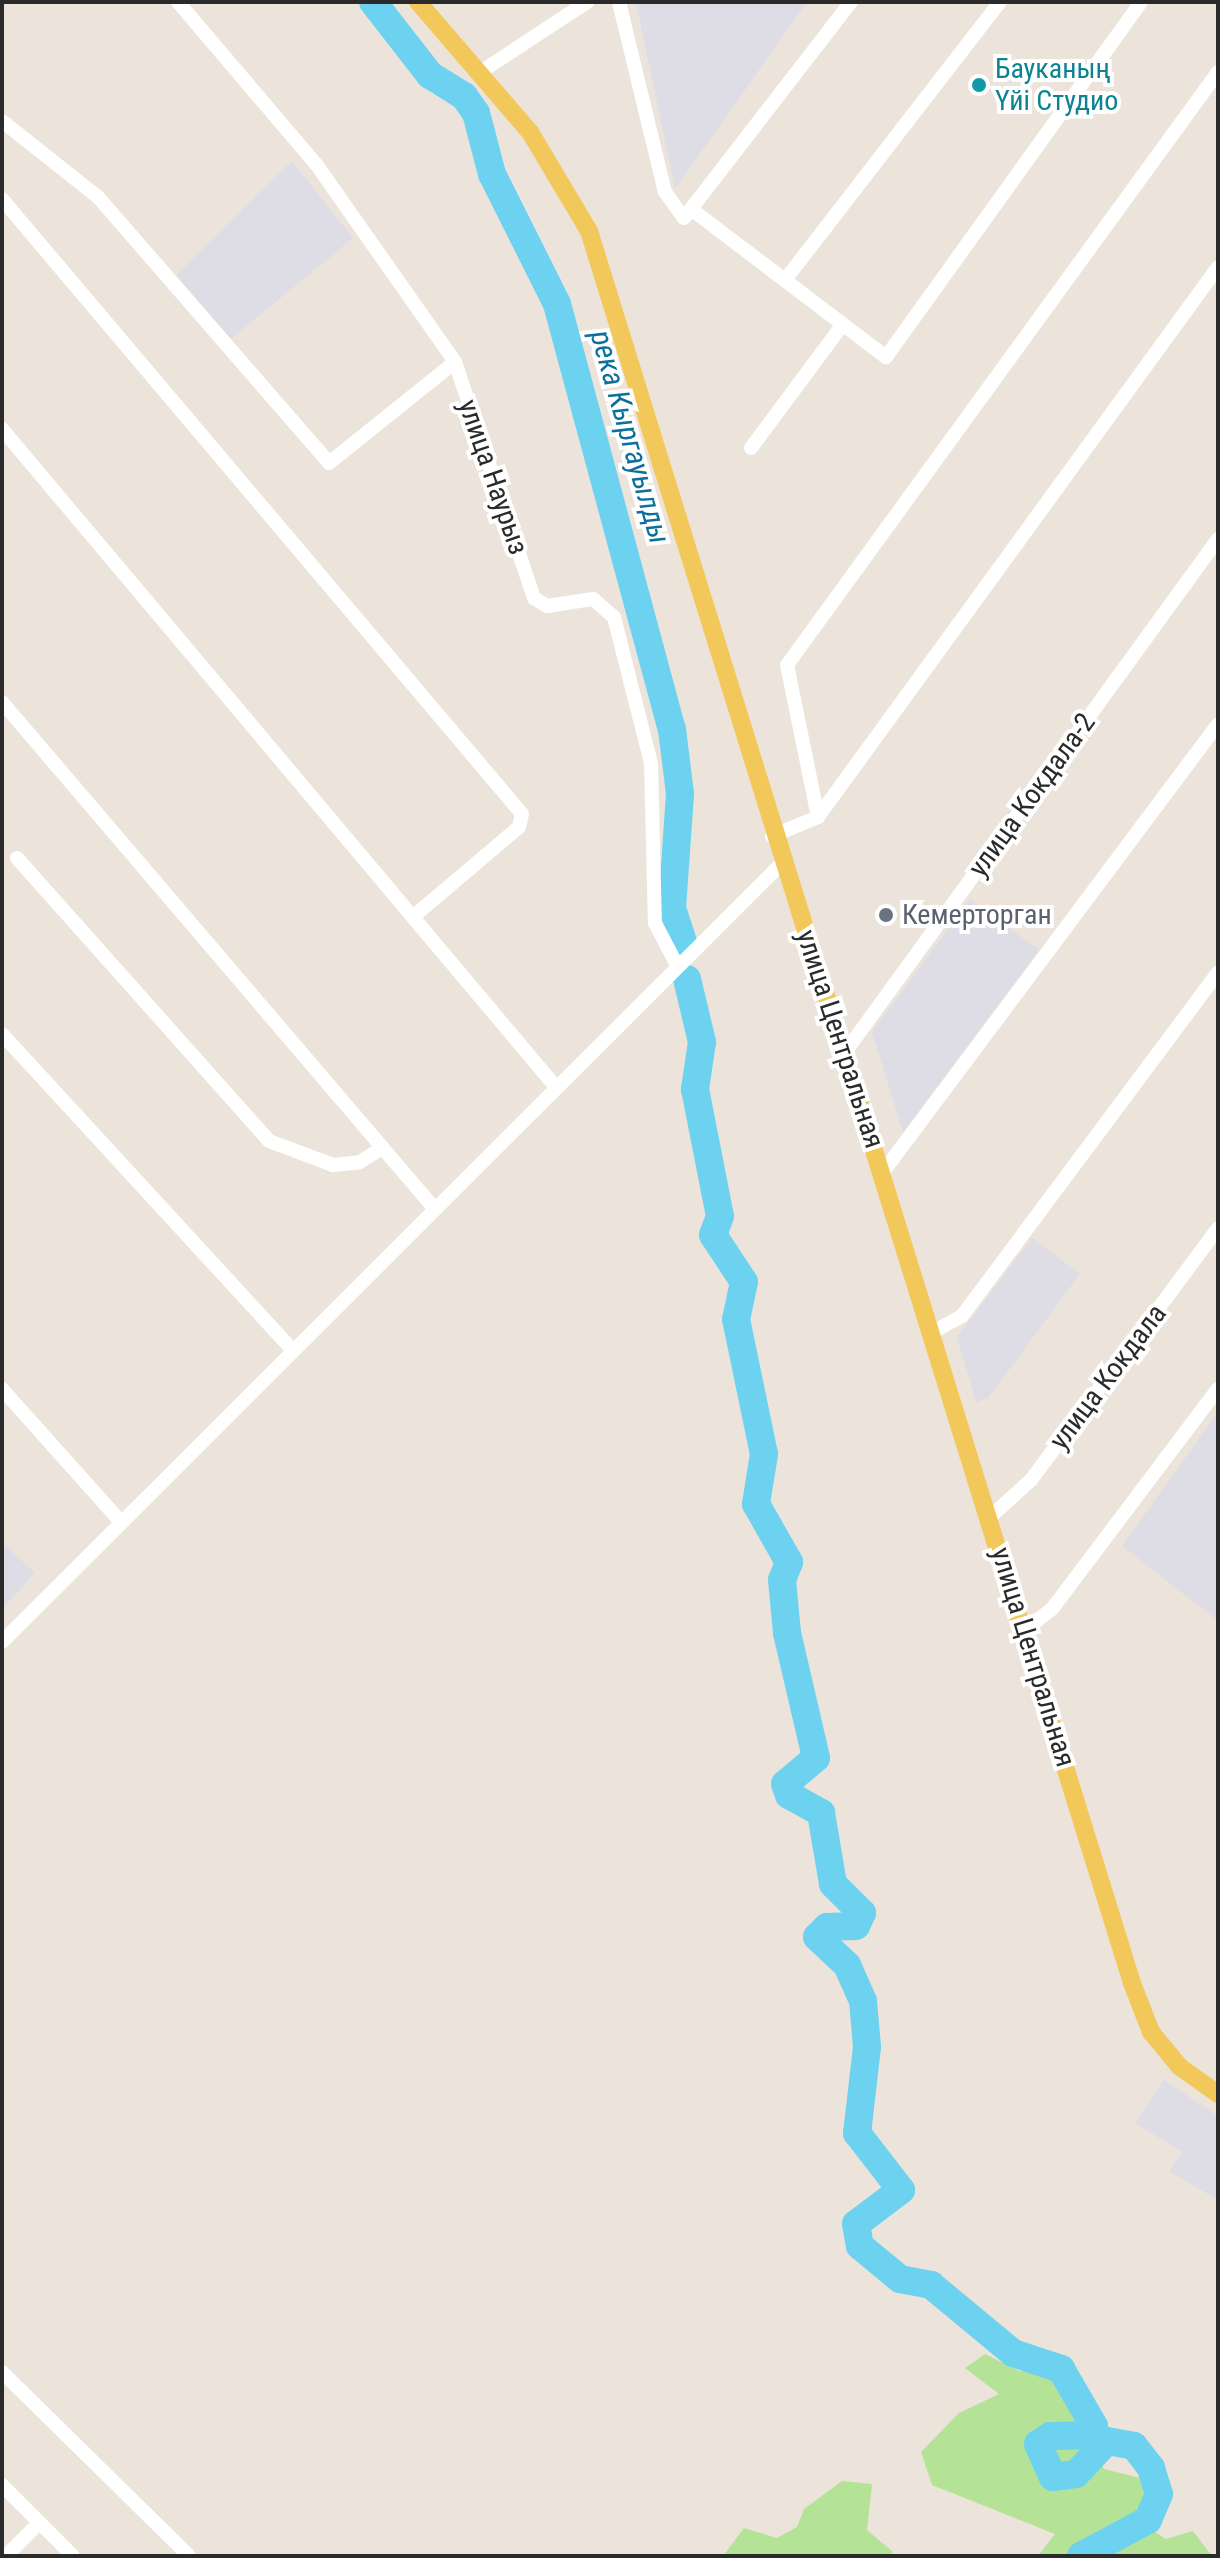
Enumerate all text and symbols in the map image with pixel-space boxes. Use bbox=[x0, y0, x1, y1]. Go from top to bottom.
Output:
place label: Бауканың Үйі Студио bbox=[995, 52, 1118, 118]
marker: Бауканың Үйі Студио bbox=[970, 76, 988, 94]
water label: река Кыргауылды bbox=[582, 326, 678, 548]
street label: улица Наурыз bbox=[451, 395, 535, 559]
street label: улица Кокдала-2 bbox=[961, 707, 1103, 883]
place label: Кемерторган bbox=[902, 898, 1052, 932]
marker: Кемерторган bbox=[877, 906, 895, 924]
street label: улица Центральная bbox=[789, 926, 891, 1152]
street label: улица Кокдала bbox=[1042, 1298, 1174, 1456]
street label: улица Центральная bbox=[984, 1543, 1082, 1771]

